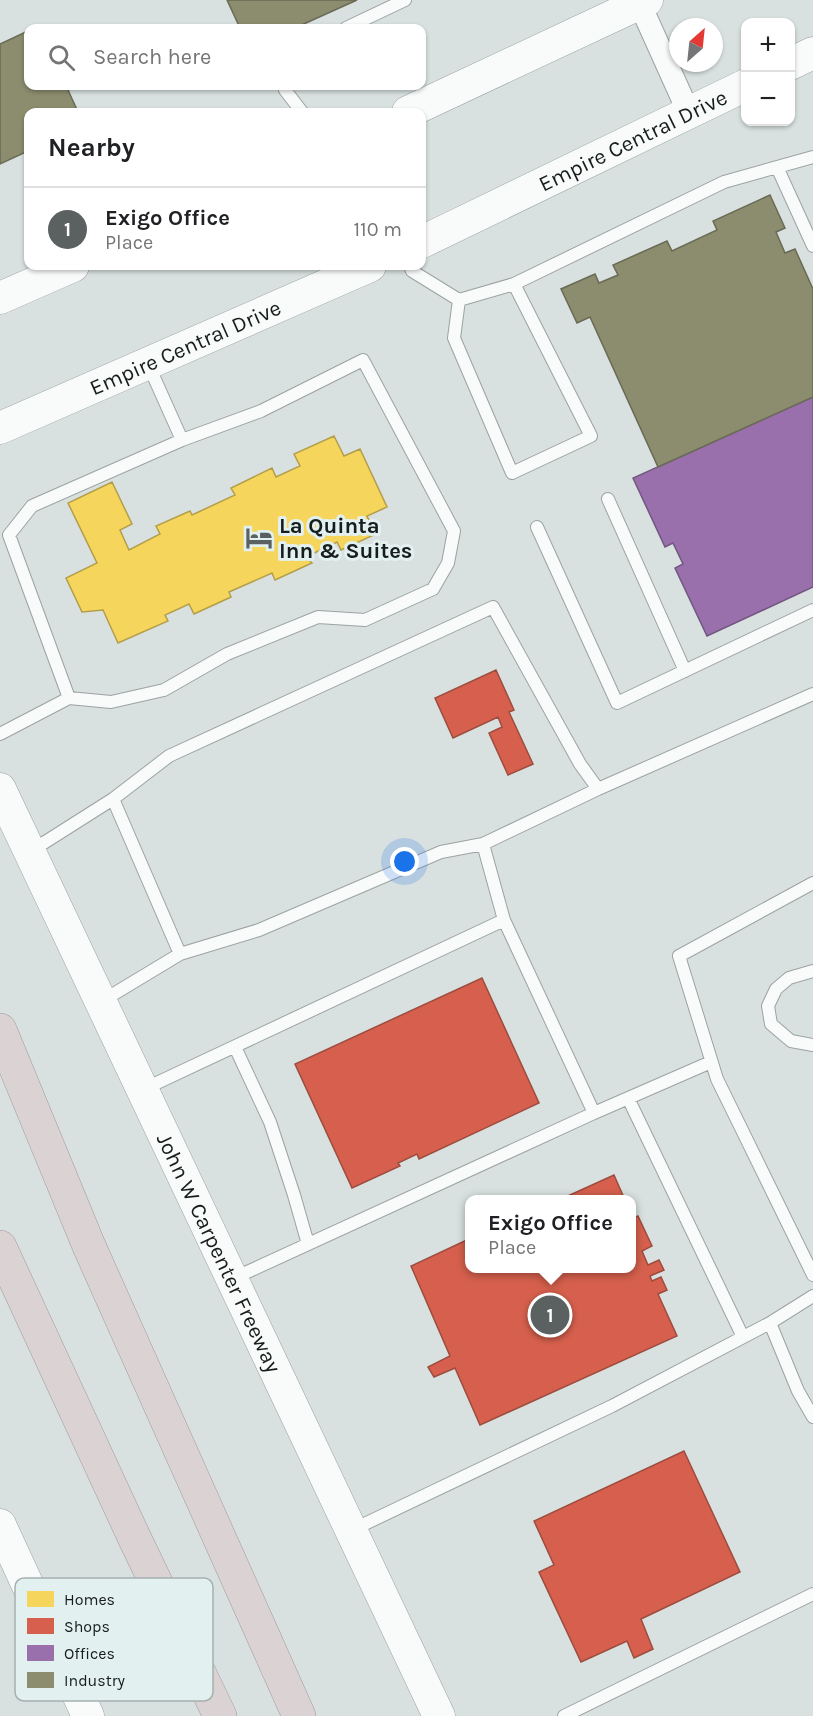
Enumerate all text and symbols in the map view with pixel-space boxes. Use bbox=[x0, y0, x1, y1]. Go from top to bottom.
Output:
north arrow bbox=[669, 18, 723, 72]
map controls bbox=[741, 18, 795, 126]
button: + bbox=[741, 18, 795, 72]
search box bbox=[24, 24, 426, 90]
icon: search bbox=[45, 41, 78, 74]
text: Search here bbox=[93, 44, 211, 70]
button: − bbox=[741, 72, 795, 126]
street label: Empire Central Drive bbox=[535, 84, 731, 198]
text: Nearby bbox=[48, 132, 135, 163]
text: Exigo Office bbox=[105, 205, 230, 231]
text: 1 bbox=[64, 218, 71, 241]
text: 110 m bbox=[353, 218, 402, 241]
text: Place bbox=[105, 231, 153, 254]
street label: Empire Central Drive bbox=[86, 295, 285, 401]
place label: La Quinta Inn & Suites bbox=[279, 513, 412, 564]
hotel icon: La Quinta Inn & Suites bbox=[244, 523, 274, 553]
your location bbox=[390, 847, 419, 876]
street label: John W Carpenter Freeway bbox=[151, 1129, 286, 1377]
popup bbox=[465, 1195, 636, 1273]
text: Exigo Office bbox=[488, 1210, 613, 1236]
text: Place bbox=[488, 1236, 536, 1259]
pin: 1 bbox=[530, 1292, 570, 1338]
legend bbox=[15, 1578, 213, 1701]
text: Homes bbox=[64, 1590, 115, 1609]
text: Shops bbox=[64, 1617, 110, 1636]
text: Offices bbox=[64, 1644, 115, 1663]
text: Industry bbox=[64, 1671, 126, 1690]

